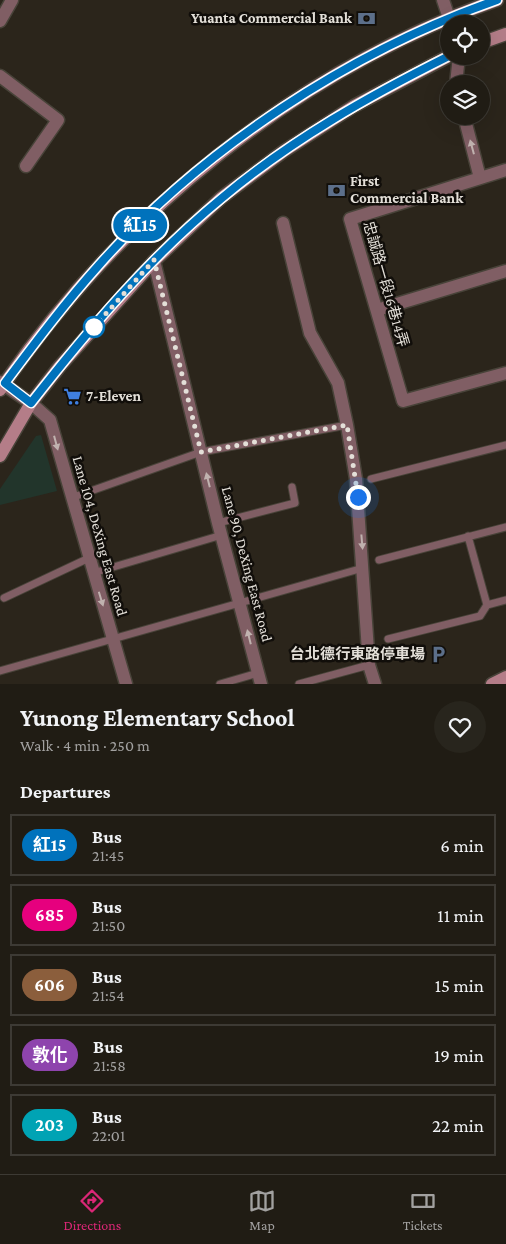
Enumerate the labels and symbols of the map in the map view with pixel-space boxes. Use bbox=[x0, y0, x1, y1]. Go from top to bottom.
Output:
bank icon: Yuanta Commercial Bank bbox=[356, 8, 376, 28]
place label: Yuanta Commercial Bank bbox=[191, 10, 353, 26]
one-way arrow bbox=[468, 139, 476, 154]
place label: First Commercial Bank bbox=[350, 173, 464, 206]
bank icon: First Commercial Bank bbox=[326, 180, 346, 200]
line badge: 紅15 bbox=[111, 209, 169, 241]
street label: 忠誠路一段16巷14弄 bbox=[360, 219, 412, 349]
unlabelled marker bbox=[83, 316, 105, 338]
supermarket icon: 7-Eleven bbox=[62, 386, 82, 406]
place label: 7-Eleven bbox=[86, 388, 142, 404]
one-way arrow bbox=[52, 435, 60, 450]
street label: Lane 104, DeXing East Road bbox=[69, 454, 131, 618]
one-way arrow bbox=[204, 472, 212, 487]
street label: Lane 90, DeXing East Road bbox=[218, 485, 275, 644]
your location bbox=[346, 485, 371, 510]
one-way arrow bbox=[358, 535, 366, 551]
one-way arrow bbox=[98, 592, 106, 607]
one-way arrow bbox=[245, 629, 253, 644]
parking icon: 台北德行東路停車場 bbox=[429, 644, 449, 664]
place label: 台北德行東路停車場 bbox=[290, 645, 425, 662]

